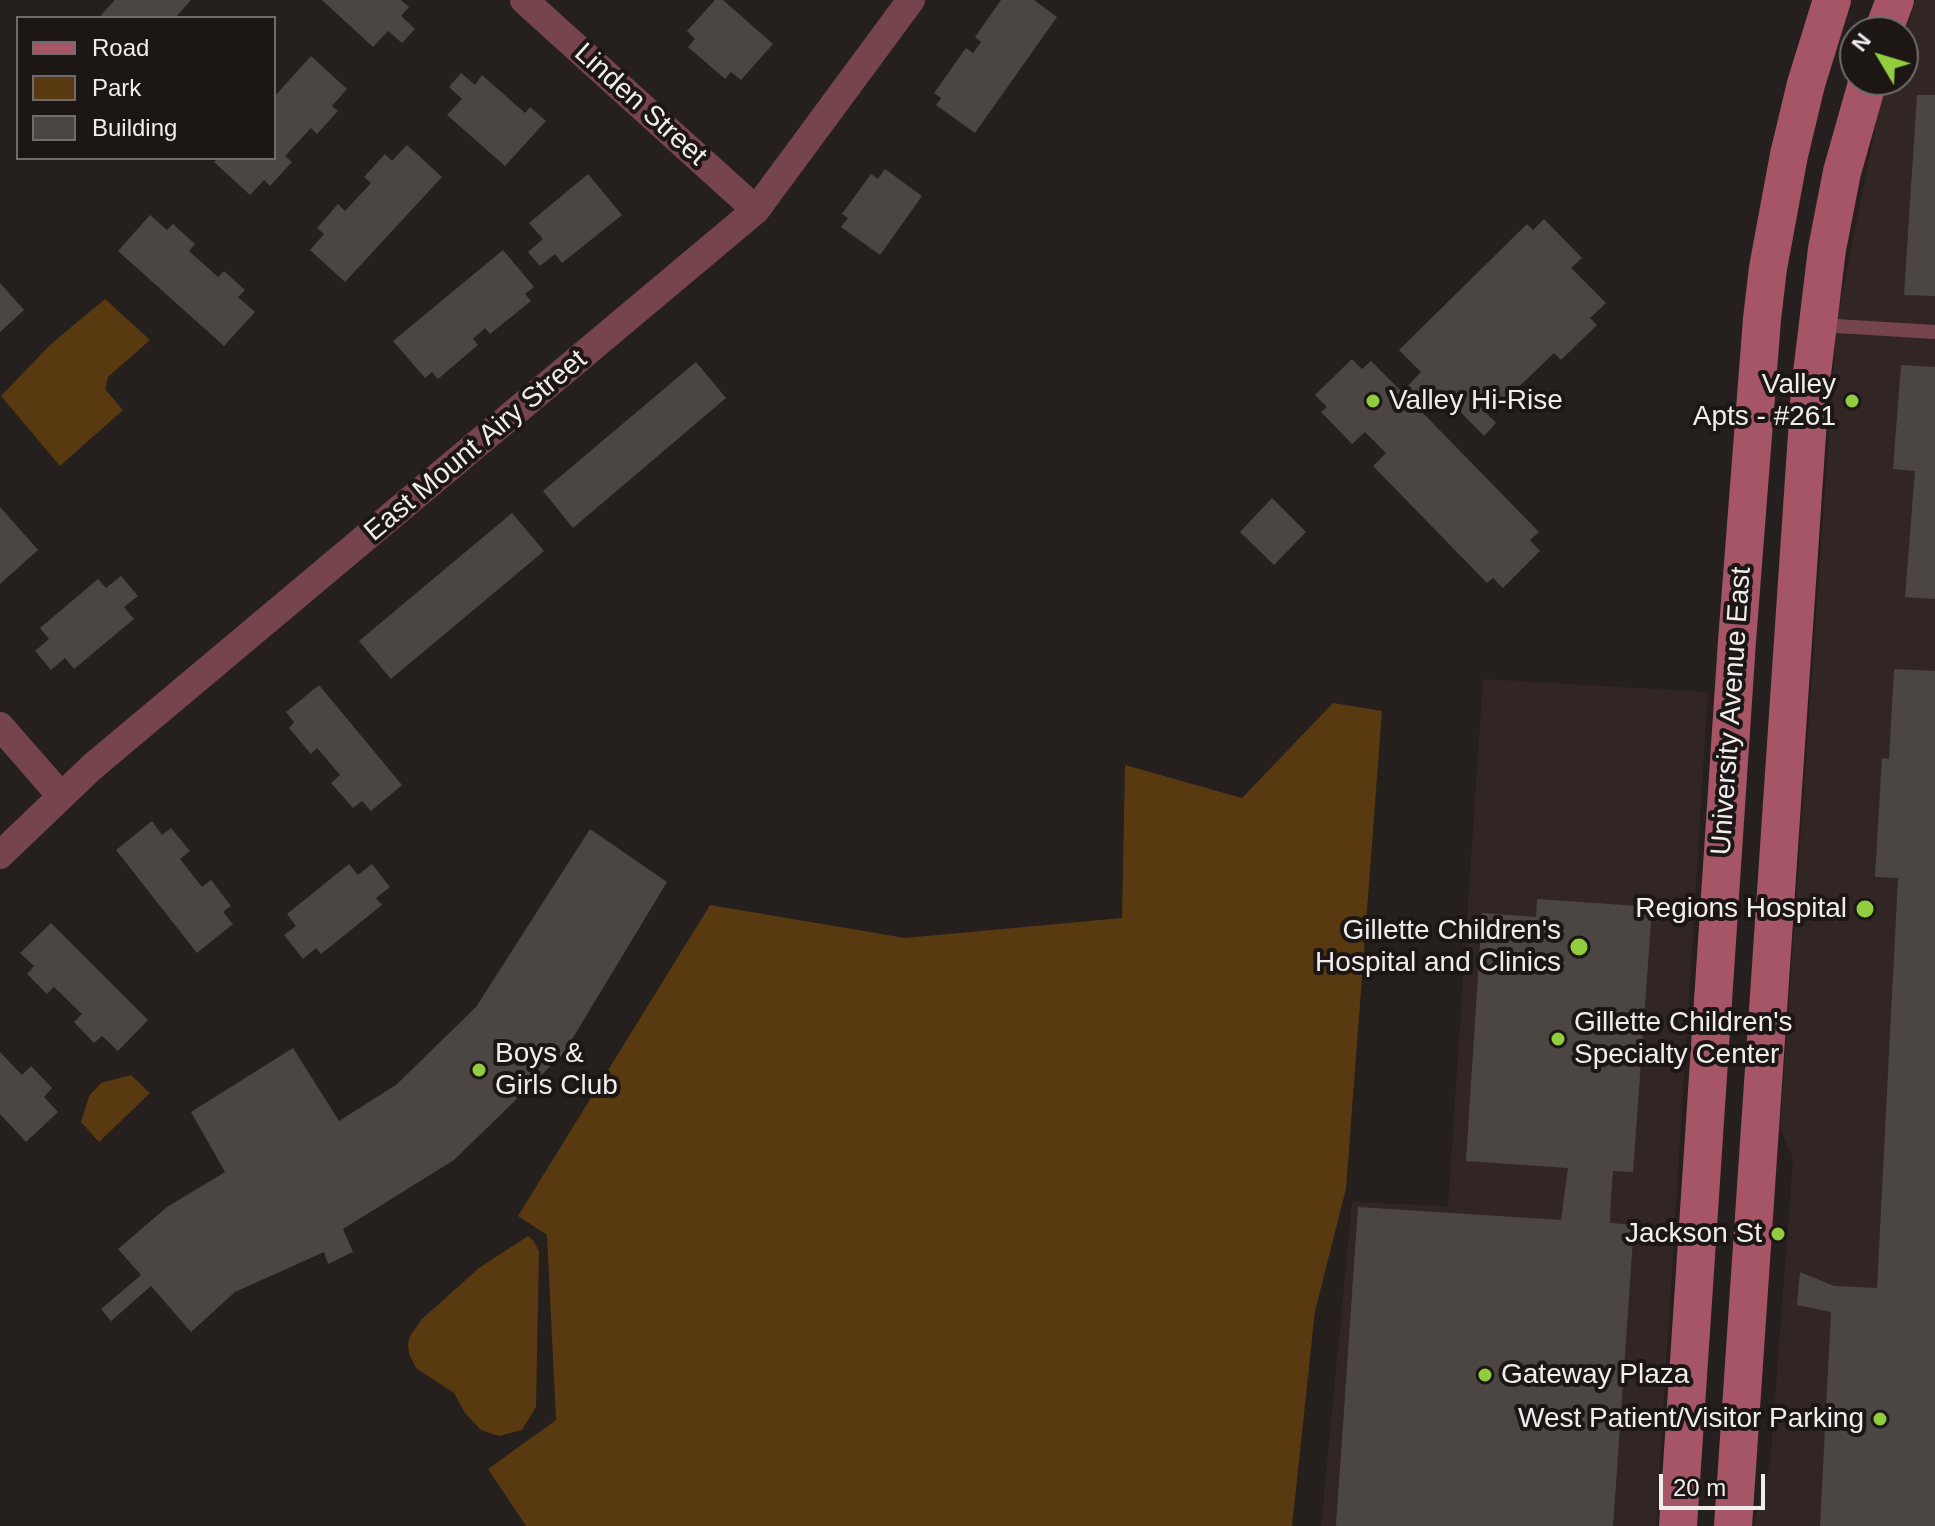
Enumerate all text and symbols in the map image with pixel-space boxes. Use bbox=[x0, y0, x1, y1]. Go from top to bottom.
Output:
legend bbox=[16, 16, 276, 160]
north arrow bbox=[1839, 16, 1919, 96]
text: N bbox=[1847, 28, 1876, 56]
text: Road bbox=[92, 34, 149, 61]
street label: Linden Street bbox=[567, 37, 713, 173]
text: Park bbox=[92, 74, 141, 101]
text: Building bbox=[92, 114, 177, 141]
street label: East Mount Airy Street bbox=[358, 343, 594, 549]
place label: Valley Apts - #261 bbox=[1693, 368, 1836, 434]
place label: Valley Hi-Rise bbox=[1389, 384, 1563, 418]
marker: Valley Hi-Rise bbox=[1364, 392, 1382, 410]
marker: Valley Apts - #261 bbox=[1843, 392, 1861, 410]
street label: University Avenue East bbox=[1705, 566, 1759, 856]
place label: Regions Hospital bbox=[1635, 892, 1847, 926]
marker: Regions Hospital bbox=[1854, 898, 1876, 920]
place label: Gillette Children's Hospital and Clinics bbox=[1315, 914, 1561, 980]
marker: Gillette Children's Hospital and Clinics bbox=[1568, 936, 1590, 958]
place label: Gillette Children's Specialty Center bbox=[1574, 1006, 1793, 1072]
marker: Gillette Children's Specialty Center bbox=[1549, 1030, 1567, 1048]
place label: Boys & Girls Club bbox=[495, 1037, 618, 1103]
marker: Boys & Girls Club bbox=[470, 1061, 488, 1079]
place label: Jackson St bbox=[1625, 1217, 1762, 1251]
marker: Jackson St bbox=[1769, 1225, 1787, 1243]
place label: Gateway Plaza bbox=[1501, 1358, 1689, 1392]
marker: Gateway Plaza bbox=[1476, 1366, 1494, 1384]
place label: West Patient/Visitor Parking bbox=[1518, 1402, 1864, 1436]
marker: West Patient/Visitor Parking bbox=[1871, 1410, 1889, 1428]
scale bar bbox=[1663, 1458, 1769, 1508]
text: 20 m bbox=[1673, 1474, 1726, 1501]

